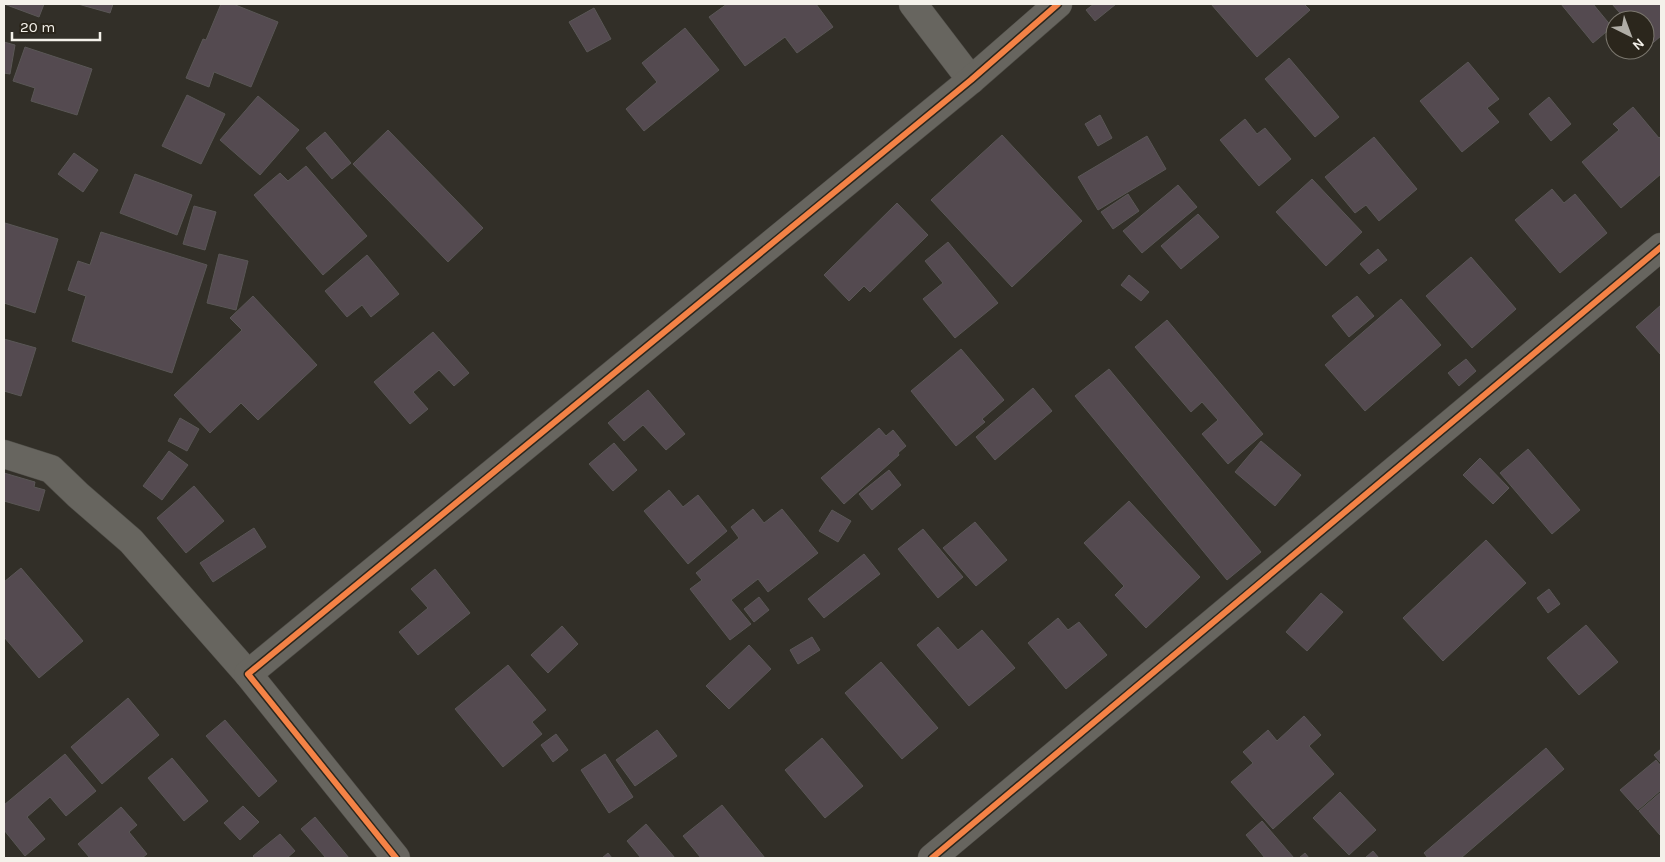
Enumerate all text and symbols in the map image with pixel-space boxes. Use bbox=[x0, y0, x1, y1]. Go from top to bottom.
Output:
scale bar bbox=[12, 10, 100, 42]
north arrow bbox=[1605, 10, 1655, 60]
text: 20 m bbox=[20, 18, 55, 36]
text: N bbox=[1629, 35, 1648, 54]

